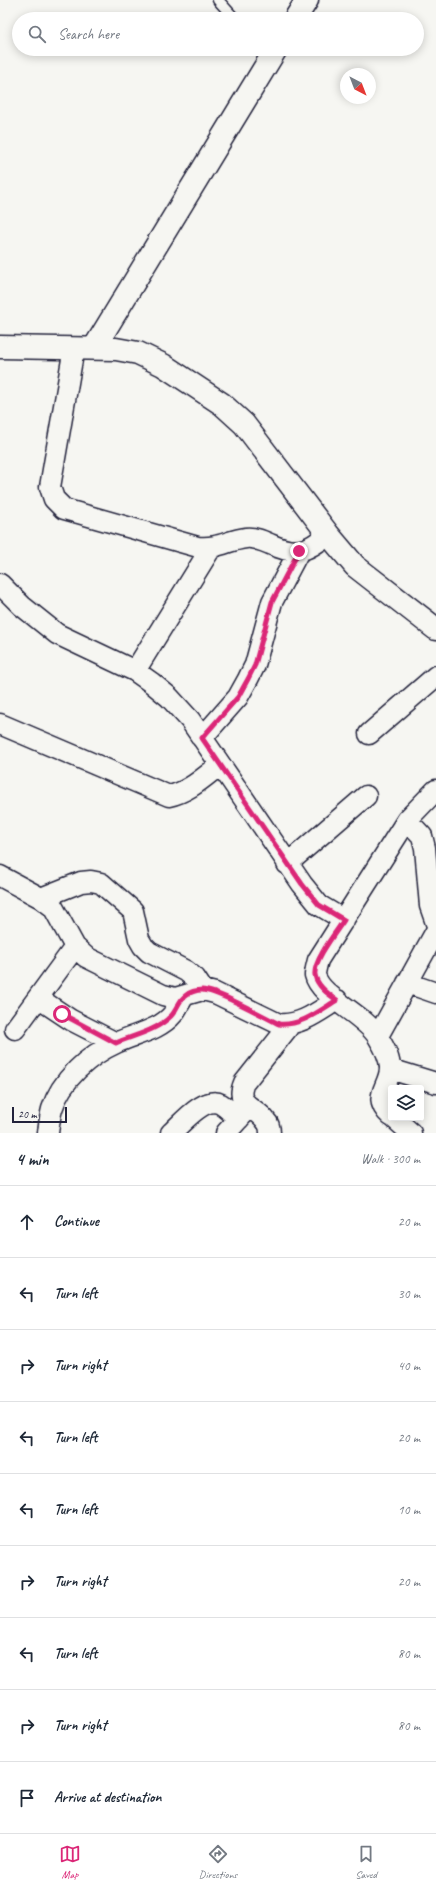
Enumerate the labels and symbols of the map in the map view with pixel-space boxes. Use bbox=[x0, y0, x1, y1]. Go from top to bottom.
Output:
north arrow bbox=[340, 68, 376, 104]
route end bbox=[290, 542, 308, 560]
route start bbox=[53, 1005, 71, 1023]
scale bar bbox=[12, 1105, 67, 1124]

